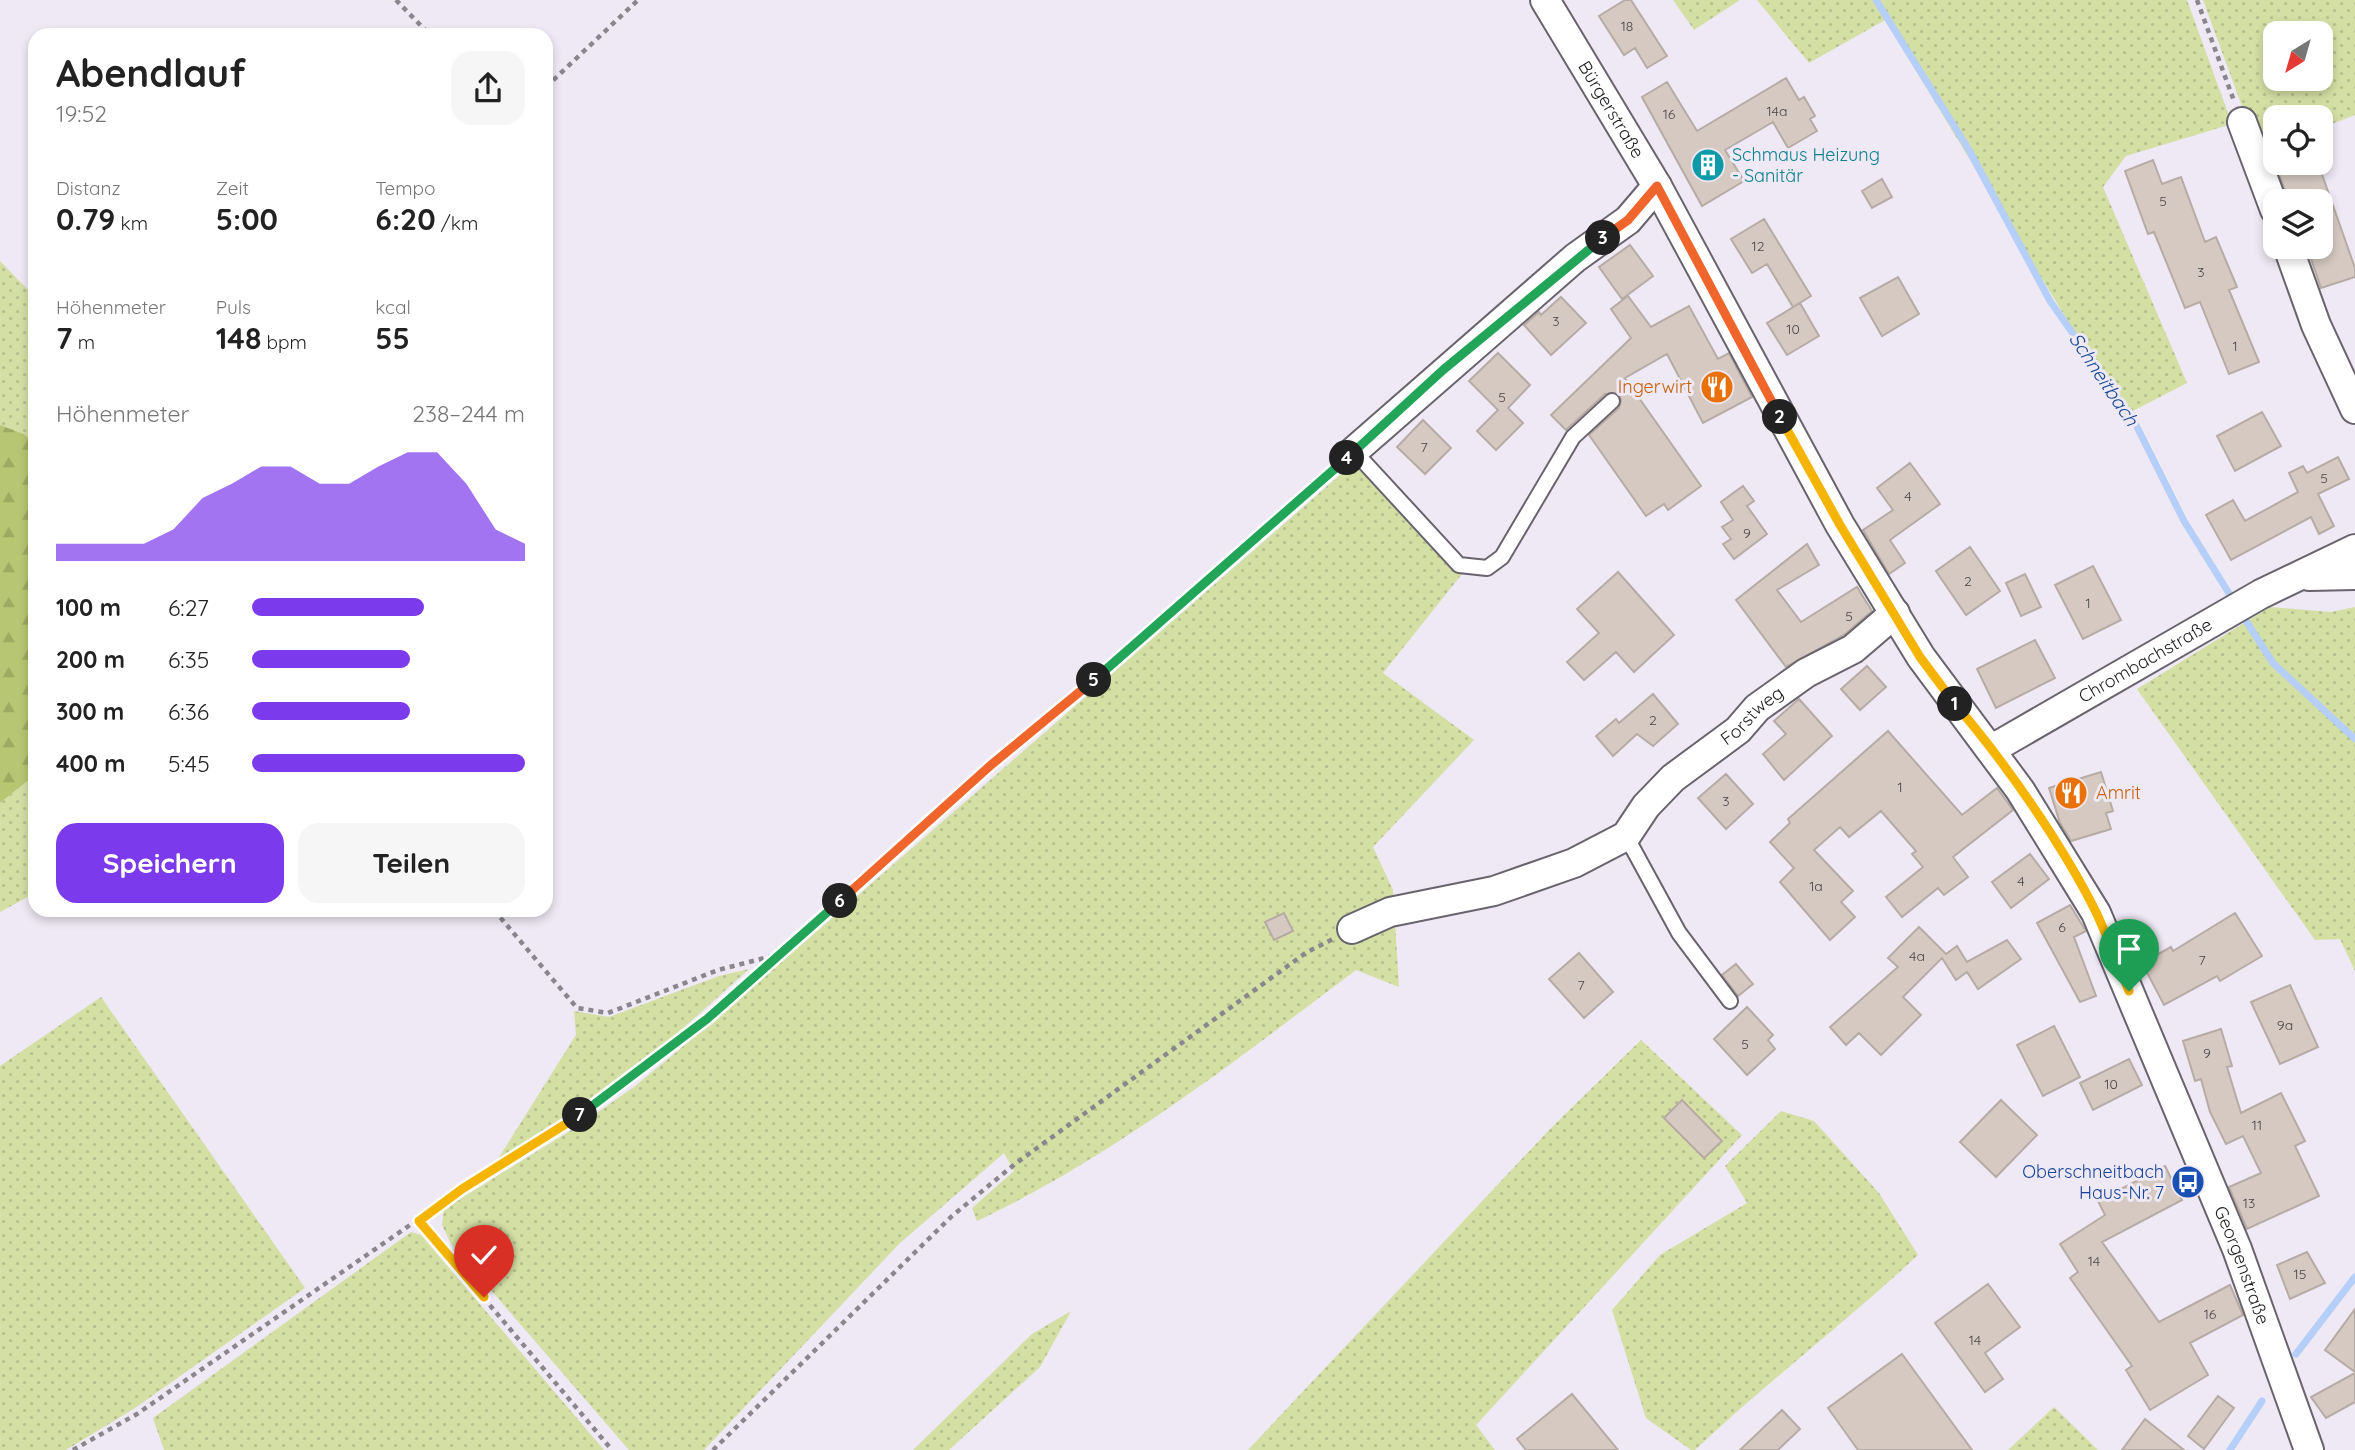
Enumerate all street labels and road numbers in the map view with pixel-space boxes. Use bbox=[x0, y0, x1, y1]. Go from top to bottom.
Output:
street label: Bürgerstraße bbox=[1573, 56, 1650, 162]
street label: Chrombachstraße bbox=[2074, 613, 2216, 708]
street label: Forstweg bbox=[1716, 681, 1788, 750]
street label: Georgenstraße bbox=[2209, 1202, 2275, 1328]

